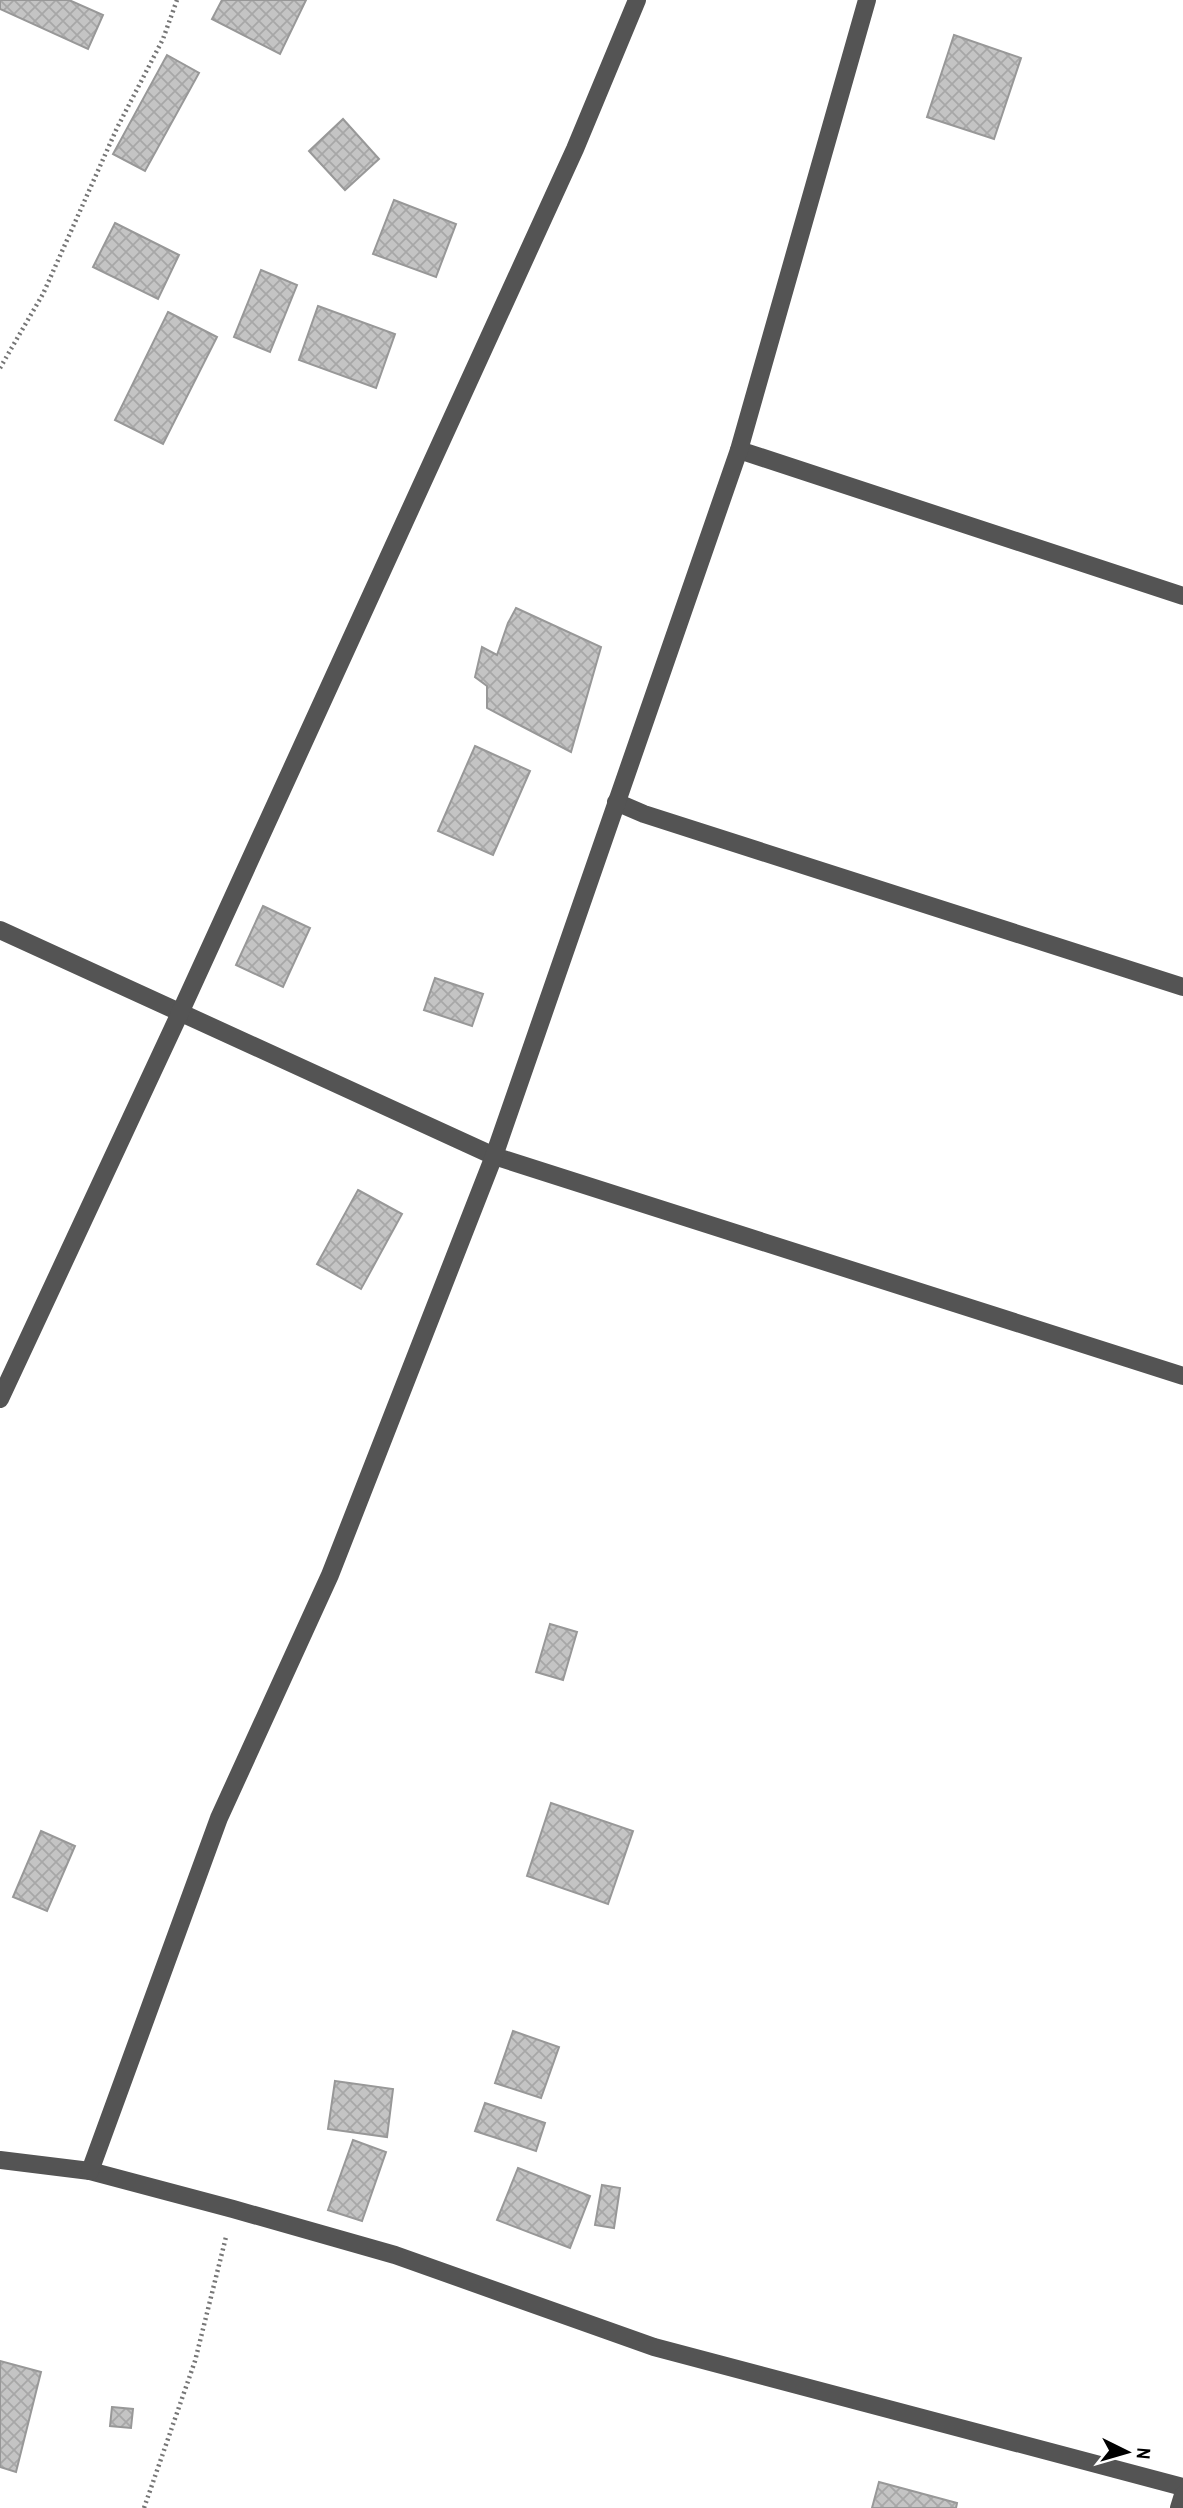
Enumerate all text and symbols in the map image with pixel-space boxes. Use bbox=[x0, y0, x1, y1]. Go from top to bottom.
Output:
north arrow bbox=[1092, 2417, 1162, 2487]
text: N bbox=[1130, 2447, 1157, 2460]

